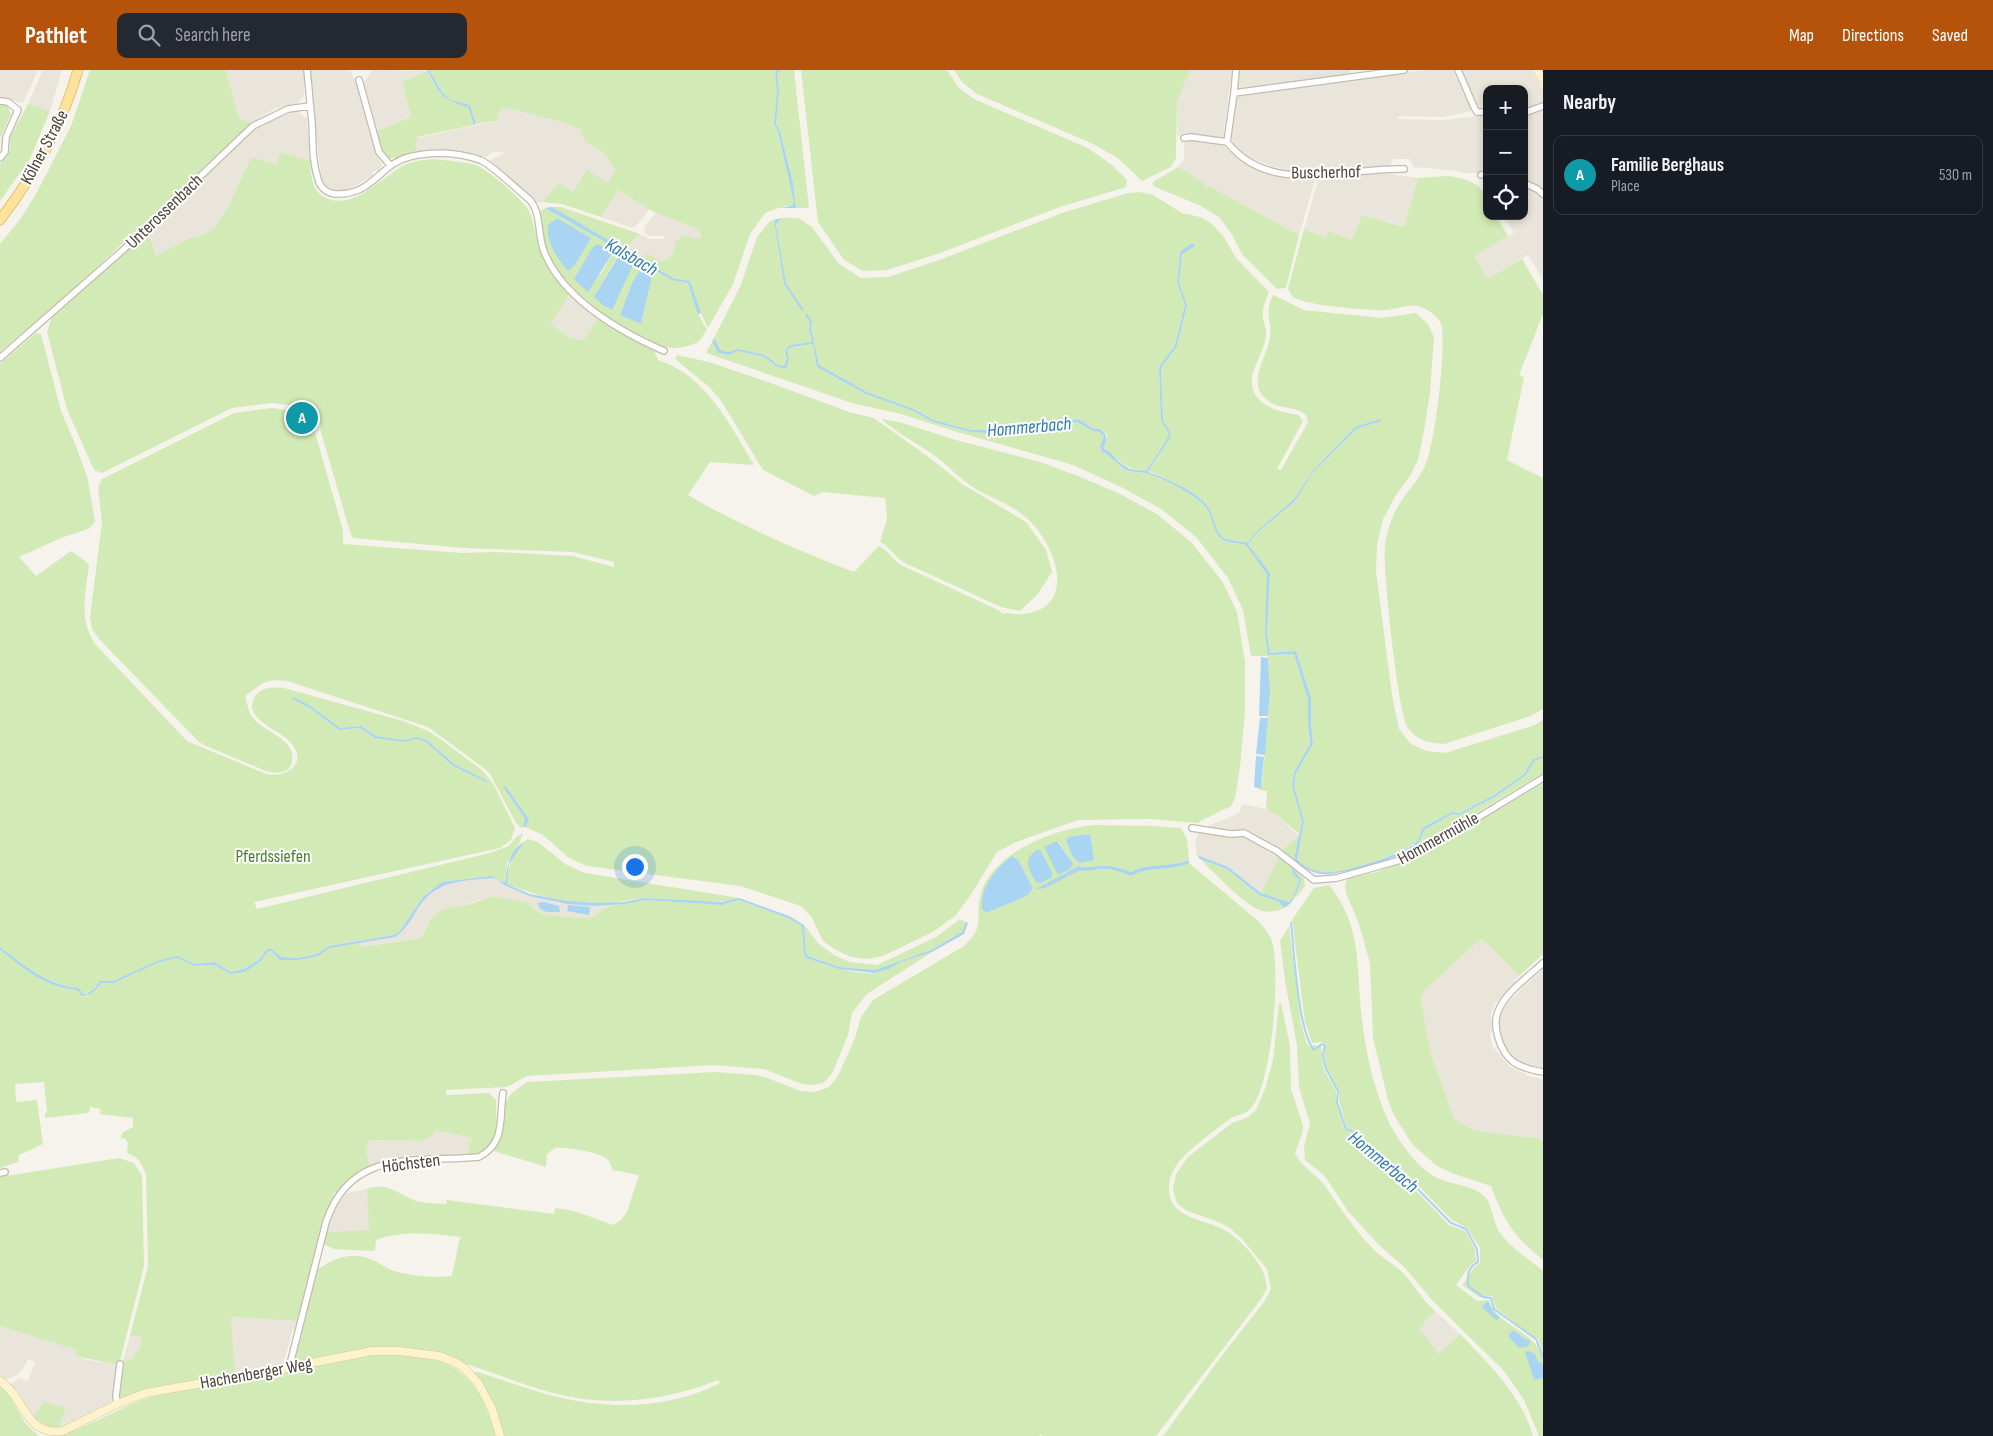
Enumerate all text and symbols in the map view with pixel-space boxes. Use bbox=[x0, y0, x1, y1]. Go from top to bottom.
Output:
search box bbox=[117, 13, 467, 58]
text: Pathlet bbox=[25, 21, 87, 50]
icon: search bbox=[135, 21, 163, 49]
text: Search here bbox=[175, 24, 251, 47]
text: Map bbox=[1789, 25, 1814, 46]
text: Directions bbox=[1842, 25, 1904, 46]
text: Saved bbox=[1932, 25, 1968, 46]
map controls bbox=[1483, 85, 1528, 220]
button: + bbox=[1483, 85, 1528, 130]
text: Nearby bbox=[1563, 90, 1616, 115]
street label: Kölner Straße bbox=[16, 106, 73, 188]
button: − bbox=[1483, 130, 1528, 175]
text: Familie Berghaus bbox=[1611, 154, 1724, 177]
street label: Buscherhof bbox=[1291, 161, 1362, 184]
text: A bbox=[1576, 166, 1584, 185]
text: 530 m bbox=[1939, 166, 1972, 185]
street label: Unterossenbach bbox=[122, 170, 207, 253]
button: locate bbox=[1483, 175, 1528, 220]
text: Place bbox=[1611, 177, 1640, 196]
water label: Kalsbach bbox=[601, 233, 662, 281]
pin: A bbox=[286, 399, 318, 437]
water label: Hommerbach bbox=[986, 412, 1072, 443]
street label: Hommermühle bbox=[1394, 808, 1482, 869]
park label: Pferdssiefen bbox=[235, 846, 311, 867]
your location bbox=[622, 854, 648, 880]
water label: Hommerbach bbox=[1343, 1126, 1423, 1198]
street label: Höchsten bbox=[381, 1150, 441, 1177]
street label: Hachenberger Weg bbox=[198, 1353, 314, 1394]

